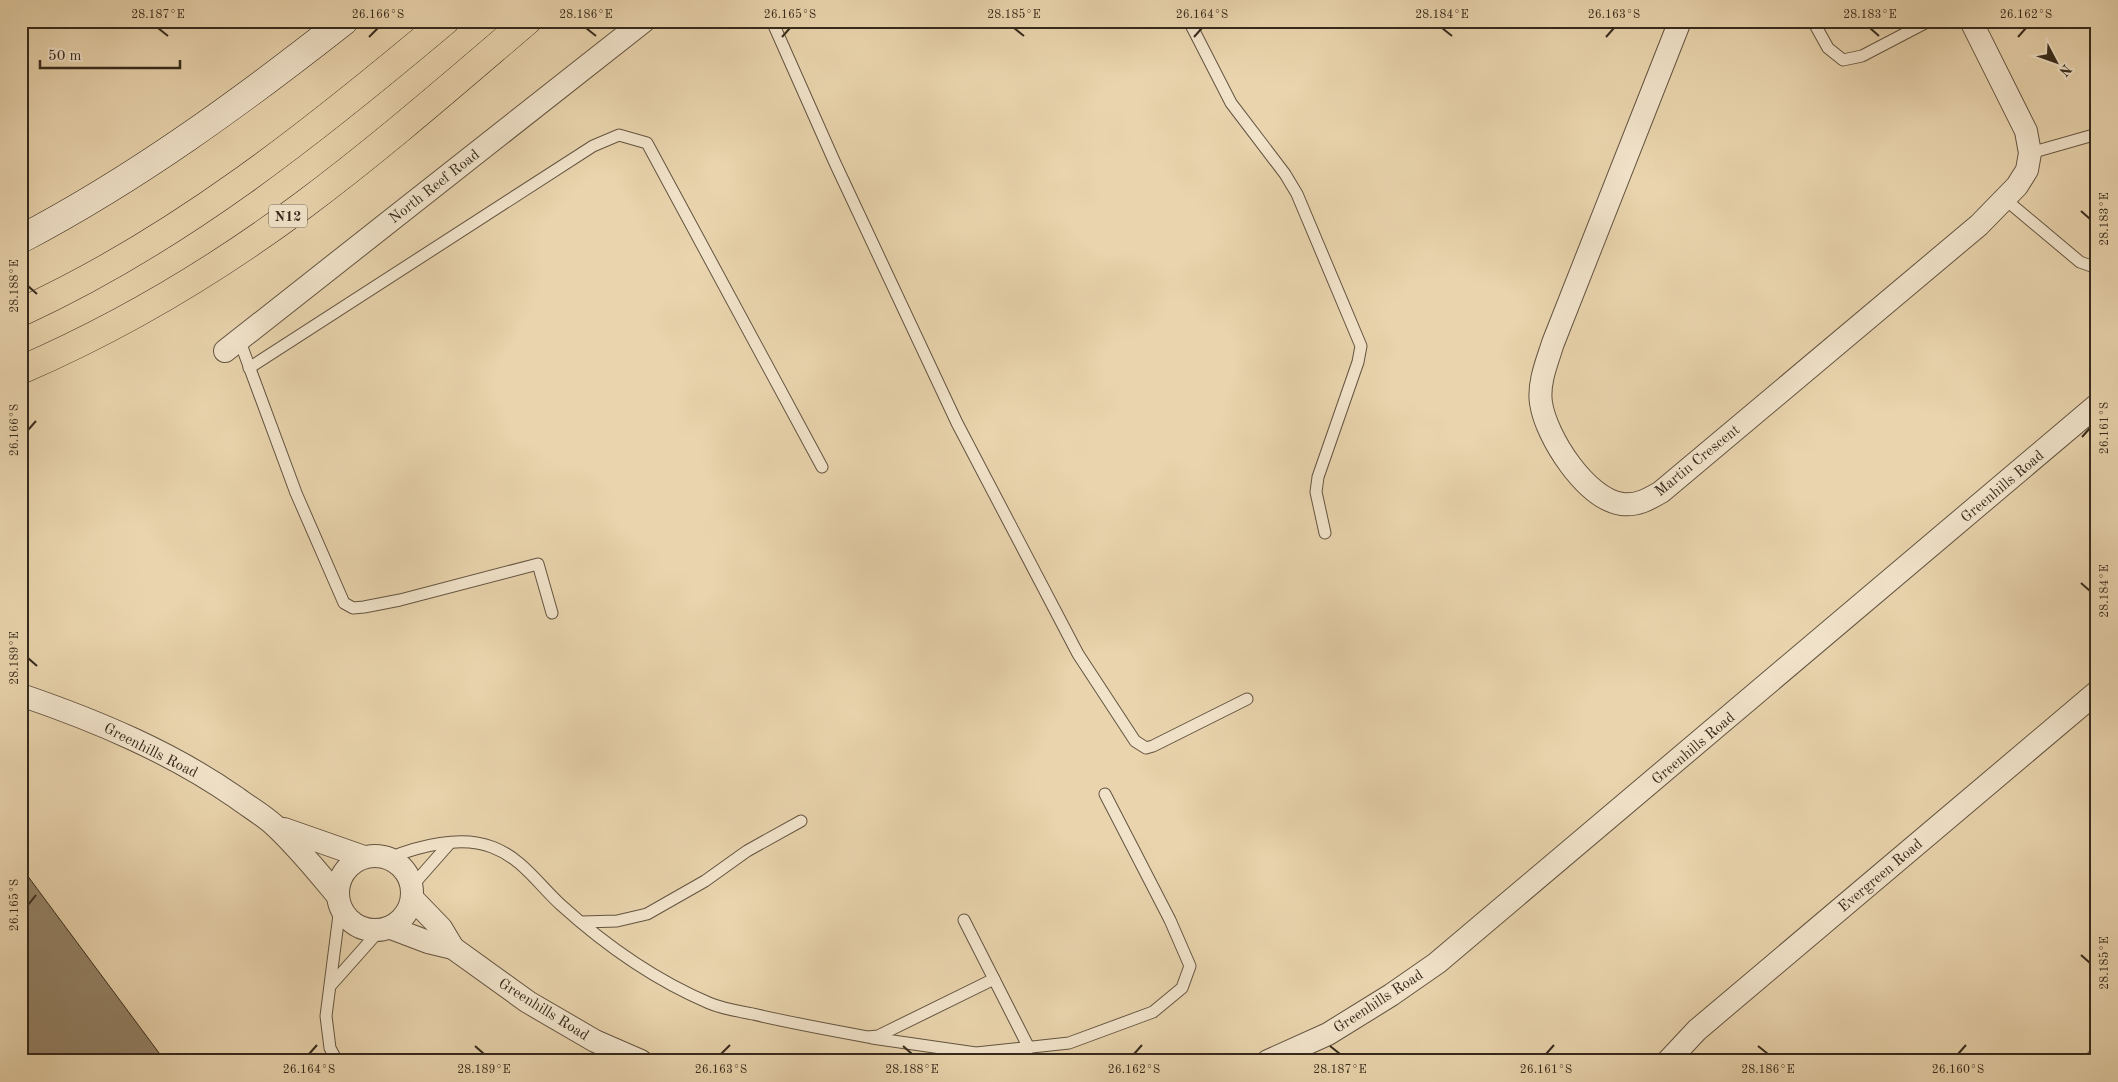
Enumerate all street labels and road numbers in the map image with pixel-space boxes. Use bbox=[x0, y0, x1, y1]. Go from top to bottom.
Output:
street label: North Reef Road bbox=[387, 147, 483, 227]
road number: N12 bbox=[269, 205, 307, 228]
street label: Martin Crescent bbox=[1653, 423, 1743, 500]
street label: Greenhills Road bbox=[1959, 448, 2047, 526]
street label: Greenhills Road bbox=[1650, 710, 1738, 788]
street label: Greenhills Road bbox=[101, 721, 200, 782]
street label: Evergreen Road bbox=[1836, 837, 1926, 915]
street label: Greenhills Road bbox=[1331, 968, 1426, 1037]
street label: Greenhills Road bbox=[495, 977, 591, 1044]

